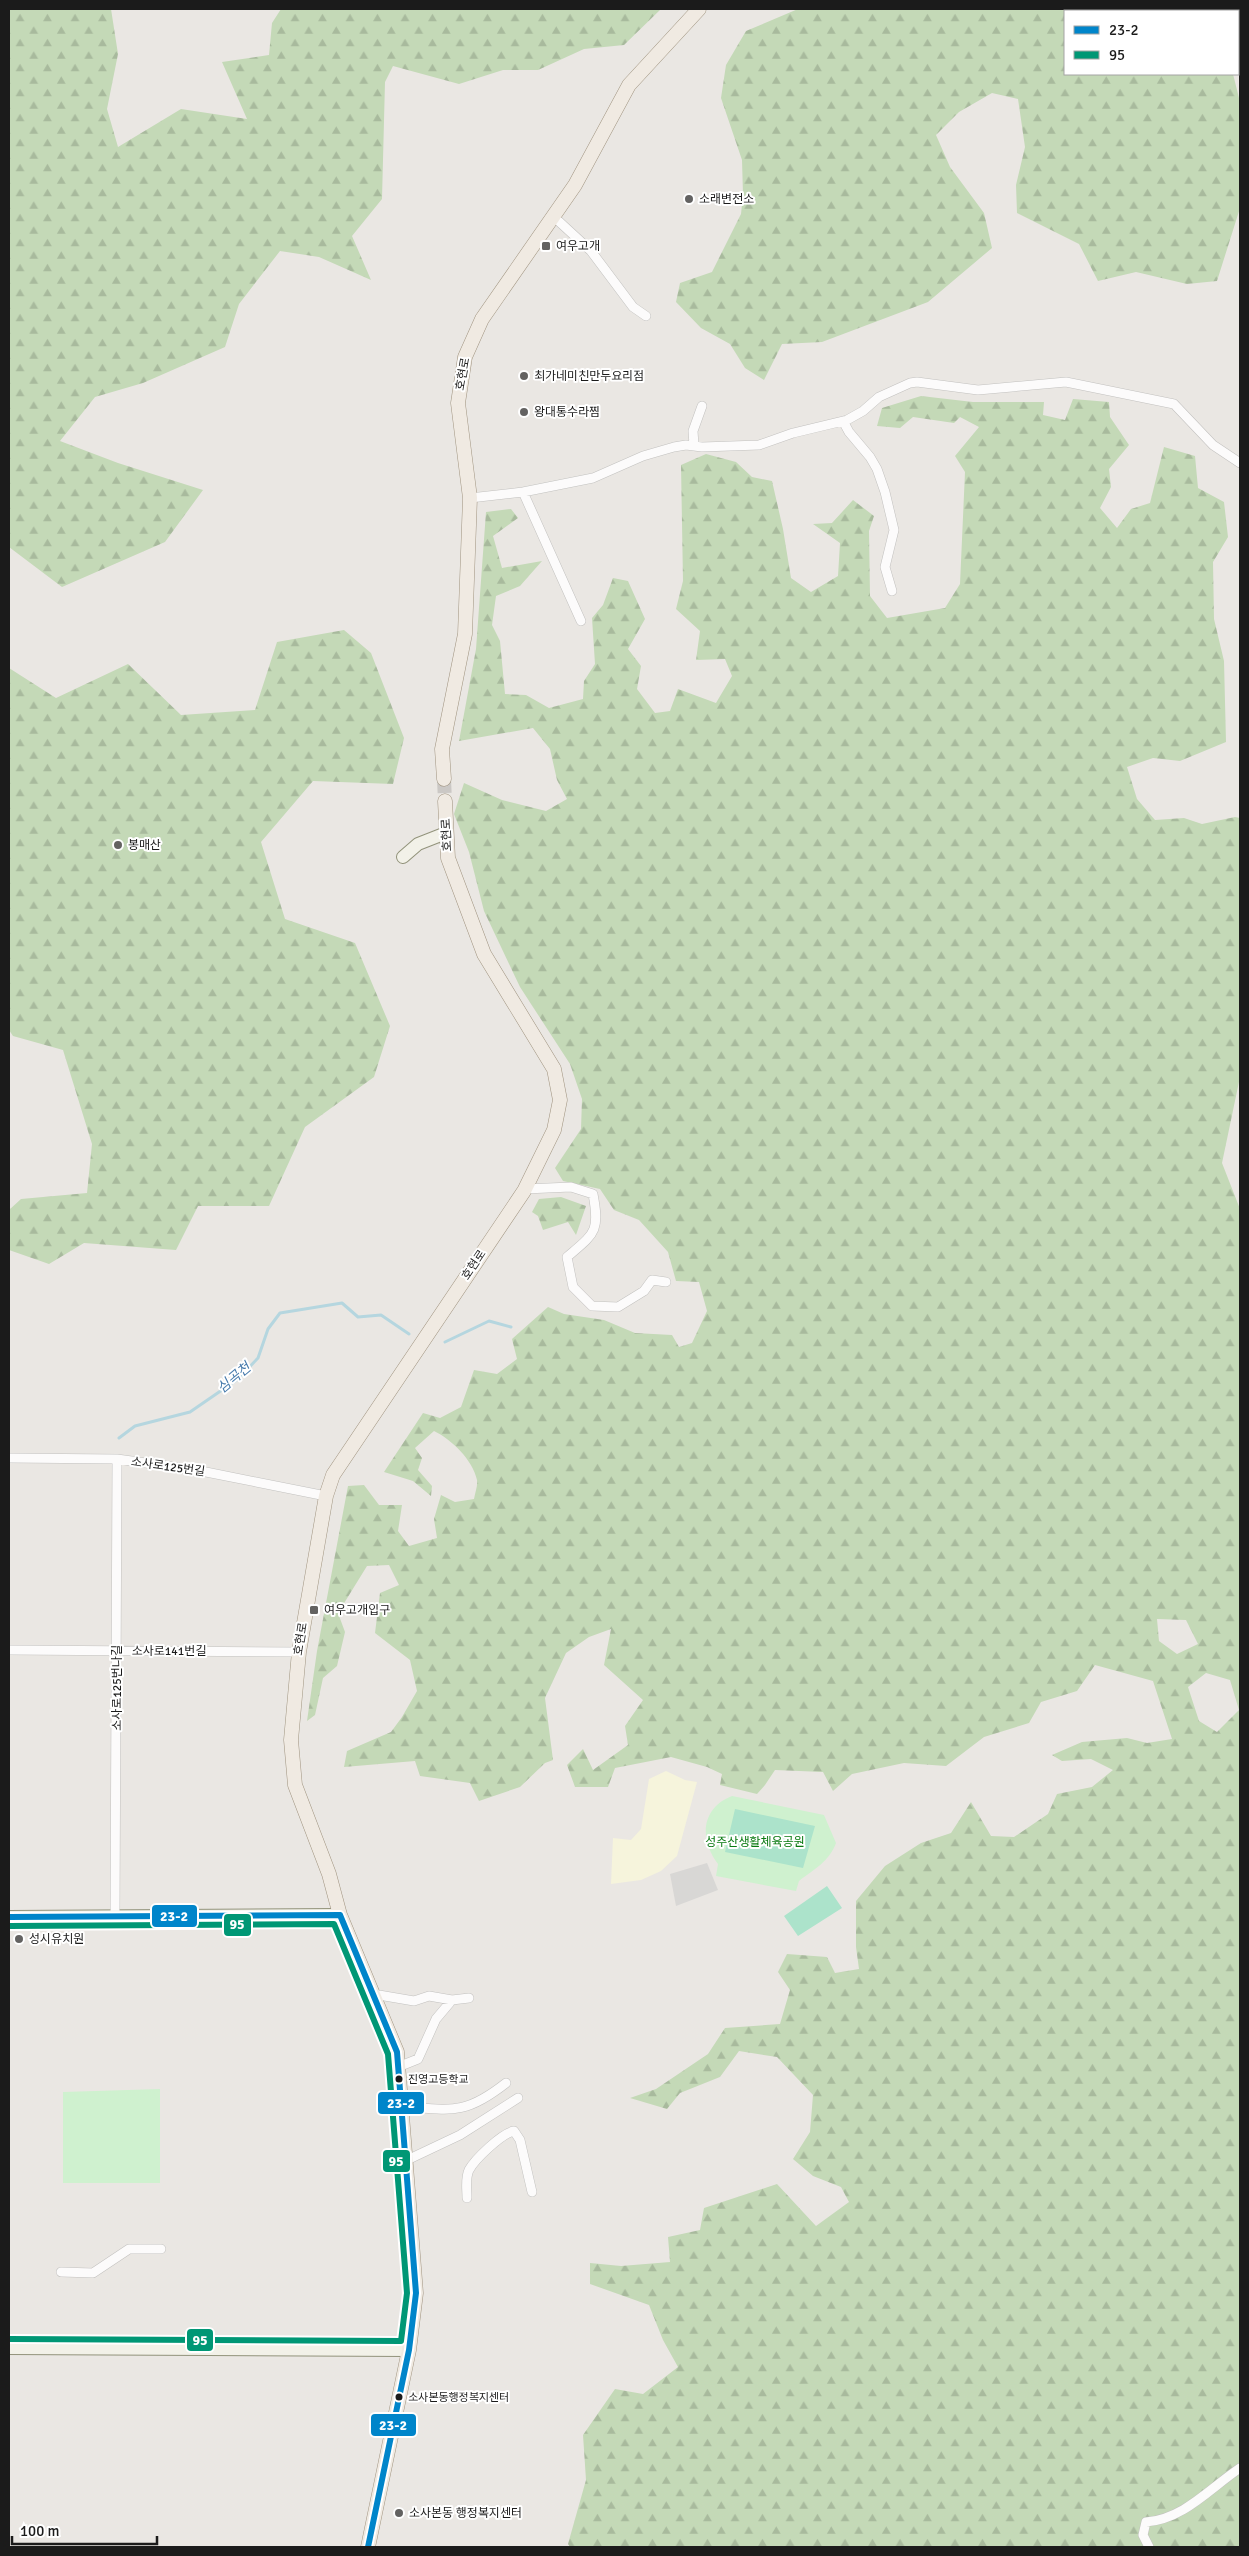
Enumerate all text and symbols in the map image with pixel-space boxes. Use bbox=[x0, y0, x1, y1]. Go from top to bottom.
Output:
legend bbox=[1064, 10, 1239, 75]
text: 23-2 bbox=[1109, 21, 1139, 39]
text: 95 bbox=[1109, 46, 1125, 64]
place label: 소래변전소 bbox=[699, 192, 754, 207]
marker: 소래변전소 bbox=[683, 193, 695, 205]
place label: 여우고개 bbox=[556, 239, 600, 254]
marker: 여우고개 bbox=[540, 240, 552, 252]
street label: 호현로 bbox=[453, 356, 473, 392]
place label: 최가네미친만두요리점 bbox=[534, 369, 644, 384]
marker: 최가네미친만두요리점 bbox=[518, 370, 530, 382]
place label: 왕대통수라찜 bbox=[534, 405, 600, 420]
marker: 왕대통수라찜 bbox=[518, 406, 530, 418]
street label: 호현로 bbox=[439, 818, 455, 852]
place label: 봉매산 bbox=[128, 838, 161, 853]
marker: 봉매산 bbox=[112, 839, 124, 851]
street label: 호현로 bbox=[459, 1247, 489, 1283]
water label: 심곡천 bbox=[214, 1358, 255, 1397]
street label: 소사로125번길 bbox=[130, 1454, 206, 1480]
place label: 여우고개입구 bbox=[324, 1603, 390, 1618]
marker: 여우고개입구 bbox=[308, 1604, 320, 1616]
street label: 호현로 bbox=[291, 1621, 311, 1657]
street label: 소사로141번길 bbox=[132, 1644, 206, 1659]
street label: 소사로125번나길 bbox=[110, 1645, 125, 1731]
park label: 성주산생활체육공원 bbox=[705, 1835, 805, 1850]
line badge: 23-2 bbox=[151, 1904, 198, 1928]
text: 23-2 bbox=[160, 1908, 188, 1925]
line badge: 95 bbox=[223, 1913, 252, 1937]
text: 95 bbox=[229, 1916, 245, 1933]
place label: 성시유치원 bbox=[29, 1932, 84, 1947]
marker: 성시유치원 bbox=[13, 1933, 25, 1945]
place label: 진영고등학교 bbox=[408, 2073, 469, 2086]
marker: 진영고등학교 bbox=[394, 2074, 404, 2084]
line badge: 23-2 bbox=[377, 2091, 425, 2115]
text: 23-2 bbox=[387, 2095, 415, 2112]
line badge: 95 bbox=[382, 2149, 411, 2173]
text: 95 bbox=[388, 2153, 404, 2170]
line badge: 95 bbox=[186, 2328, 214, 2352]
text: 95 bbox=[192, 2332, 208, 2349]
place label: 소사본동행정복지센터 bbox=[408, 2391, 509, 2404]
marker: 소사본동행정복지센터 bbox=[394, 2392, 404, 2402]
line badge: 23-2 bbox=[370, 2413, 417, 2437]
text: 23-2 bbox=[379, 2417, 407, 2434]
place label: 소사본동 행정복지센터 bbox=[409, 2506, 522, 2521]
marker: 소사본동 행정복지센터 bbox=[393, 2507, 405, 2519]
scale bar bbox=[12, 2514, 158, 2546]
text: 100 m bbox=[20, 2522, 60, 2540]

